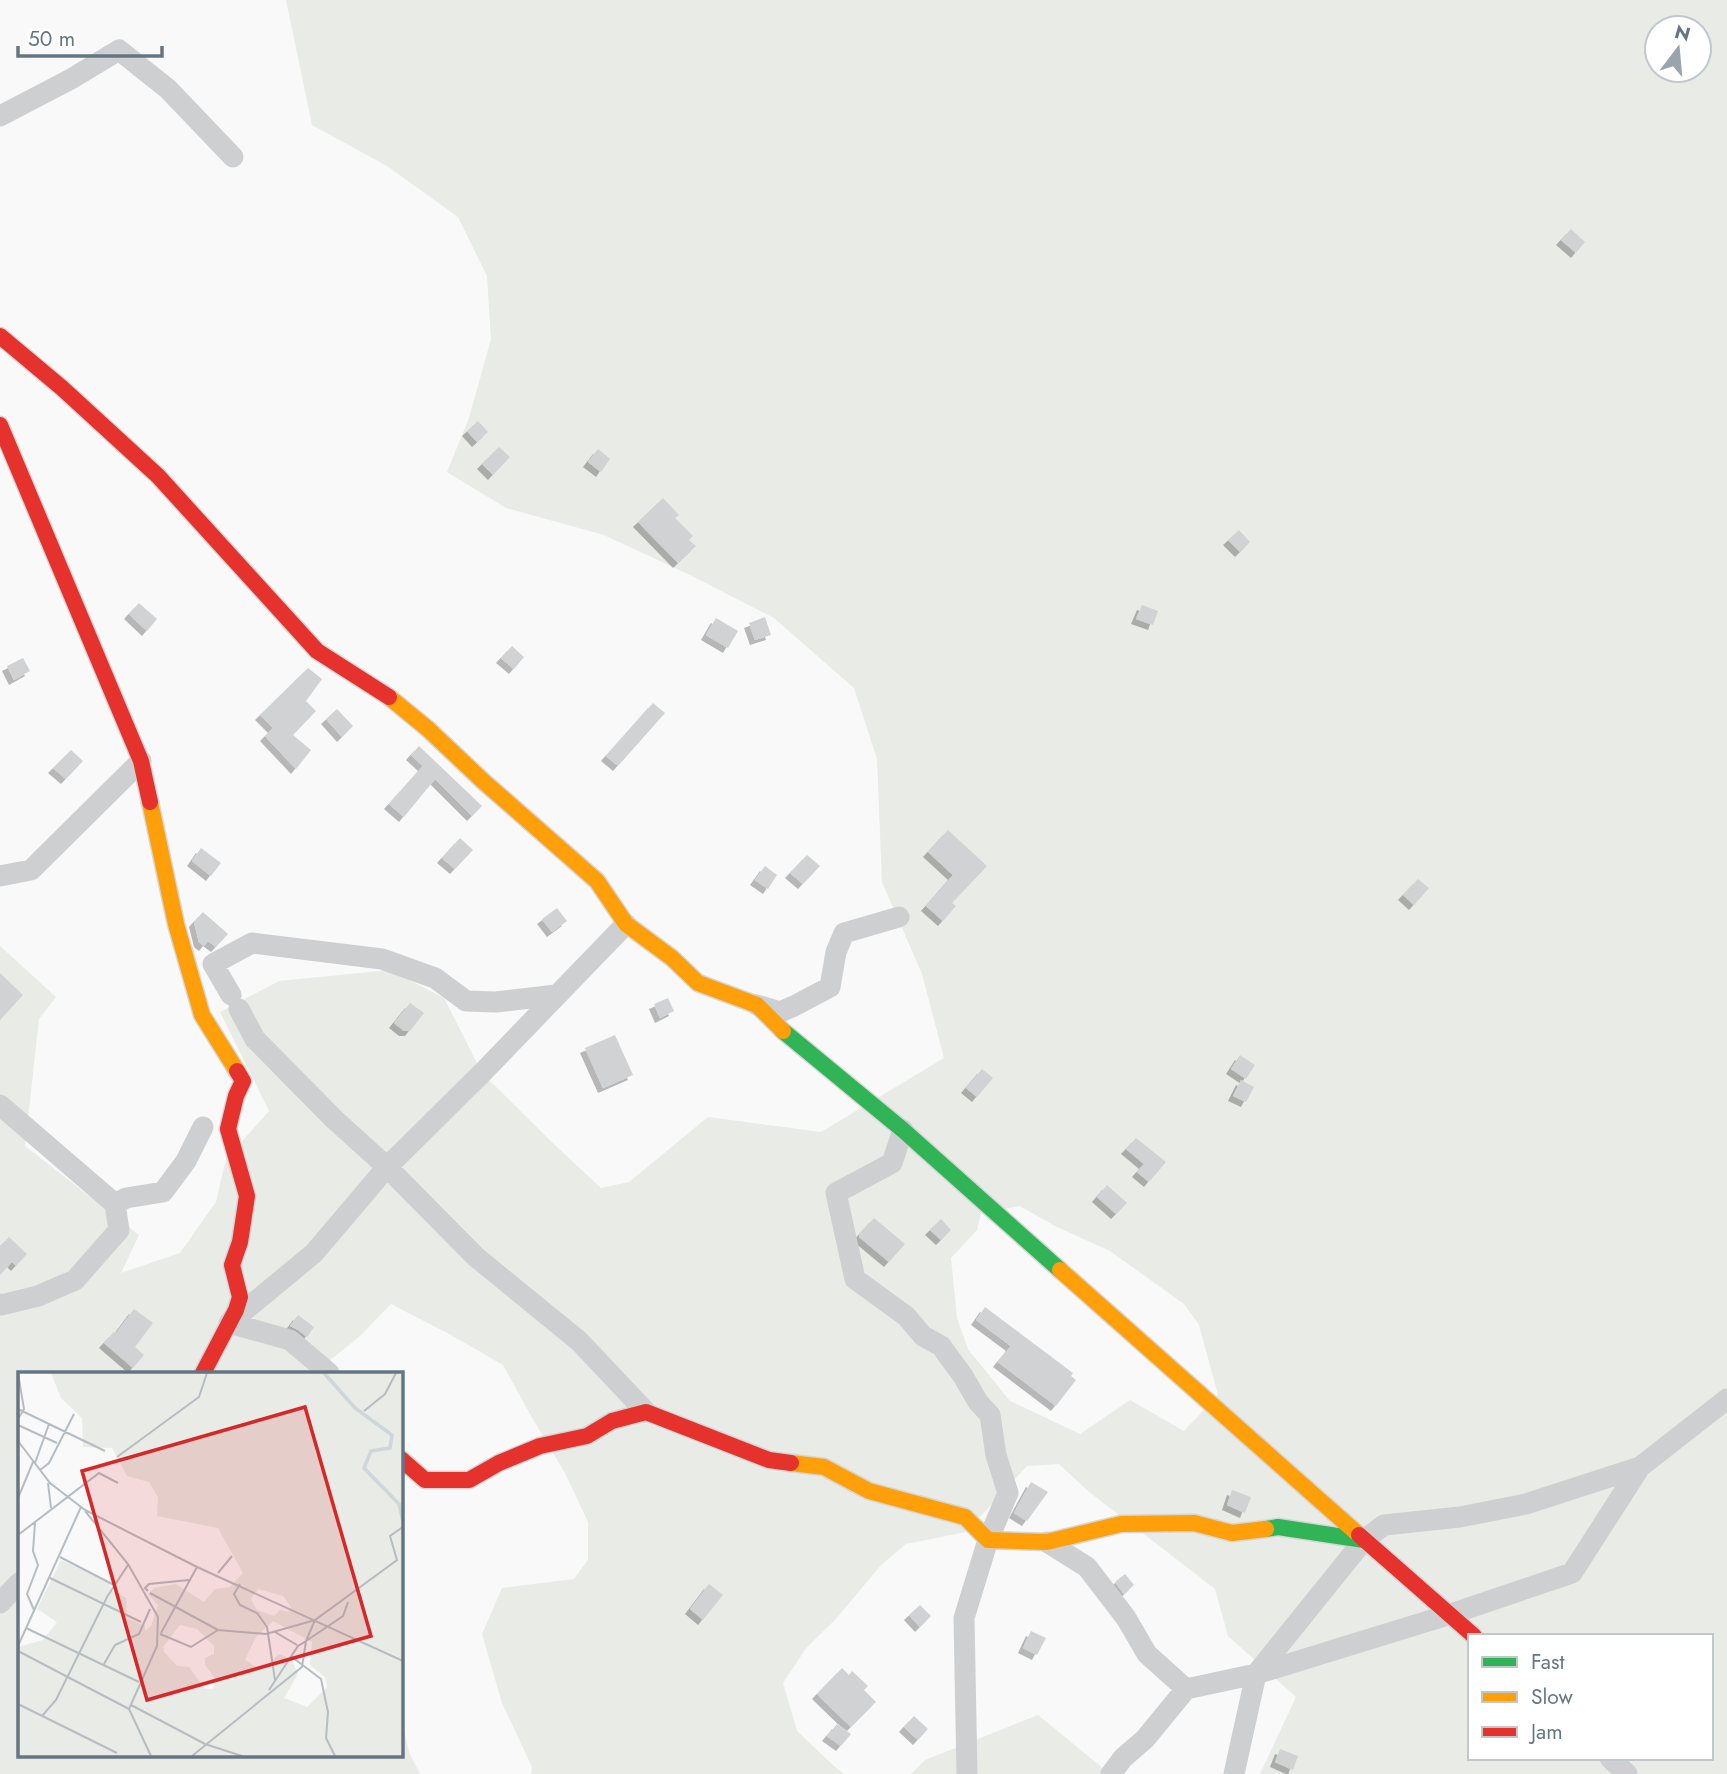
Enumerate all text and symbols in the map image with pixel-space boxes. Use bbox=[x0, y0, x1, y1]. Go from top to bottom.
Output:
scale bar bbox=[18, 14, 161, 58]
north arrow bbox=[1643, 14, 1713, 84]
text: N bbox=[1672, 18, 1694, 48]
text: 50 m bbox=[28, 24, 75, 54]
inset map bbox=[18, 1372, 402, 1756]
legend bbox=[1468, 1634, 1713, 1760]
text: Fast bbox=[1531, 1647, 1564, 1677]
text: Slow bbox=[1531, 1682, 1573, 1712]
text: Jam bbox=[1528, 1717, 1563, 1747]

